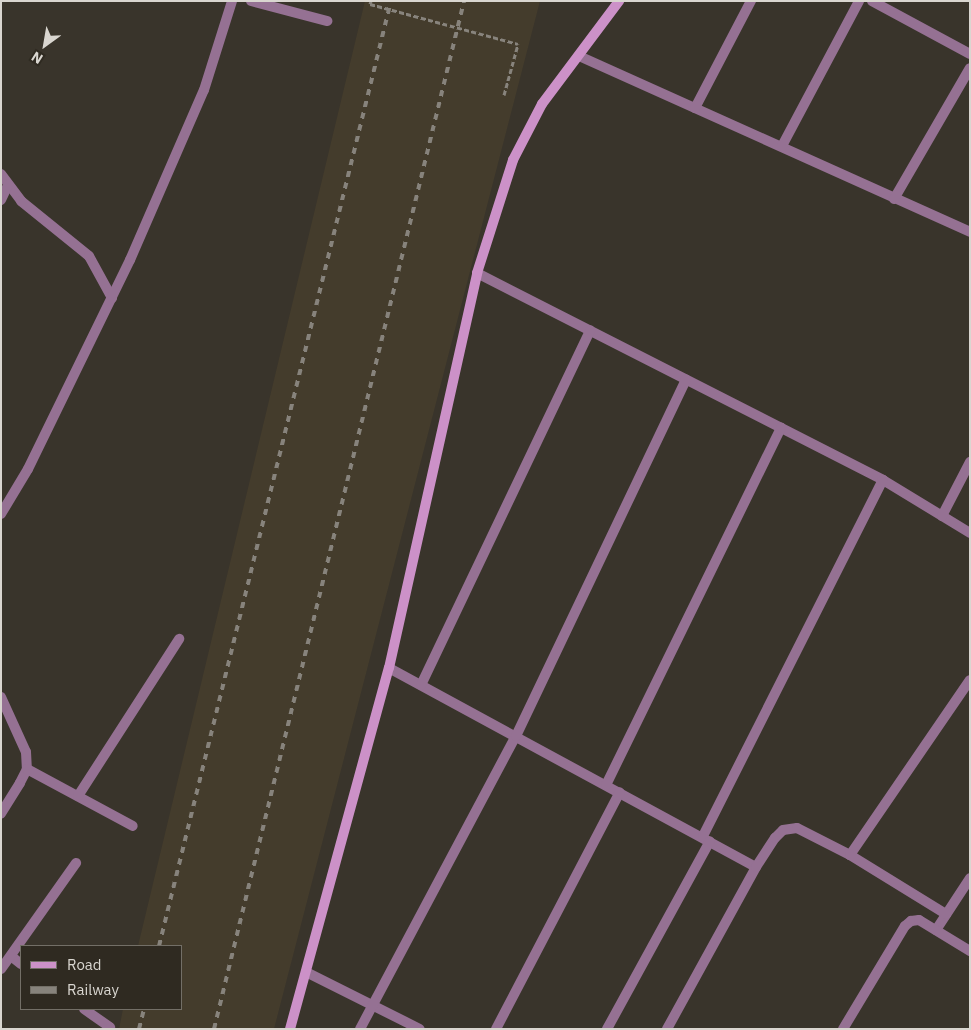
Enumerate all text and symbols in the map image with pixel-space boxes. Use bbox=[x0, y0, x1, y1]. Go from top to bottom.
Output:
north arrow bbox=[20, 20, 70, 70]
text: N bbox=[28, 47, 46, 68]
legend bbox=[20, 945, 182, 1010]
text: Road bbox=[67, 955, 102, 974]
text: Railway bbox=[67, 980, 119, 999]

